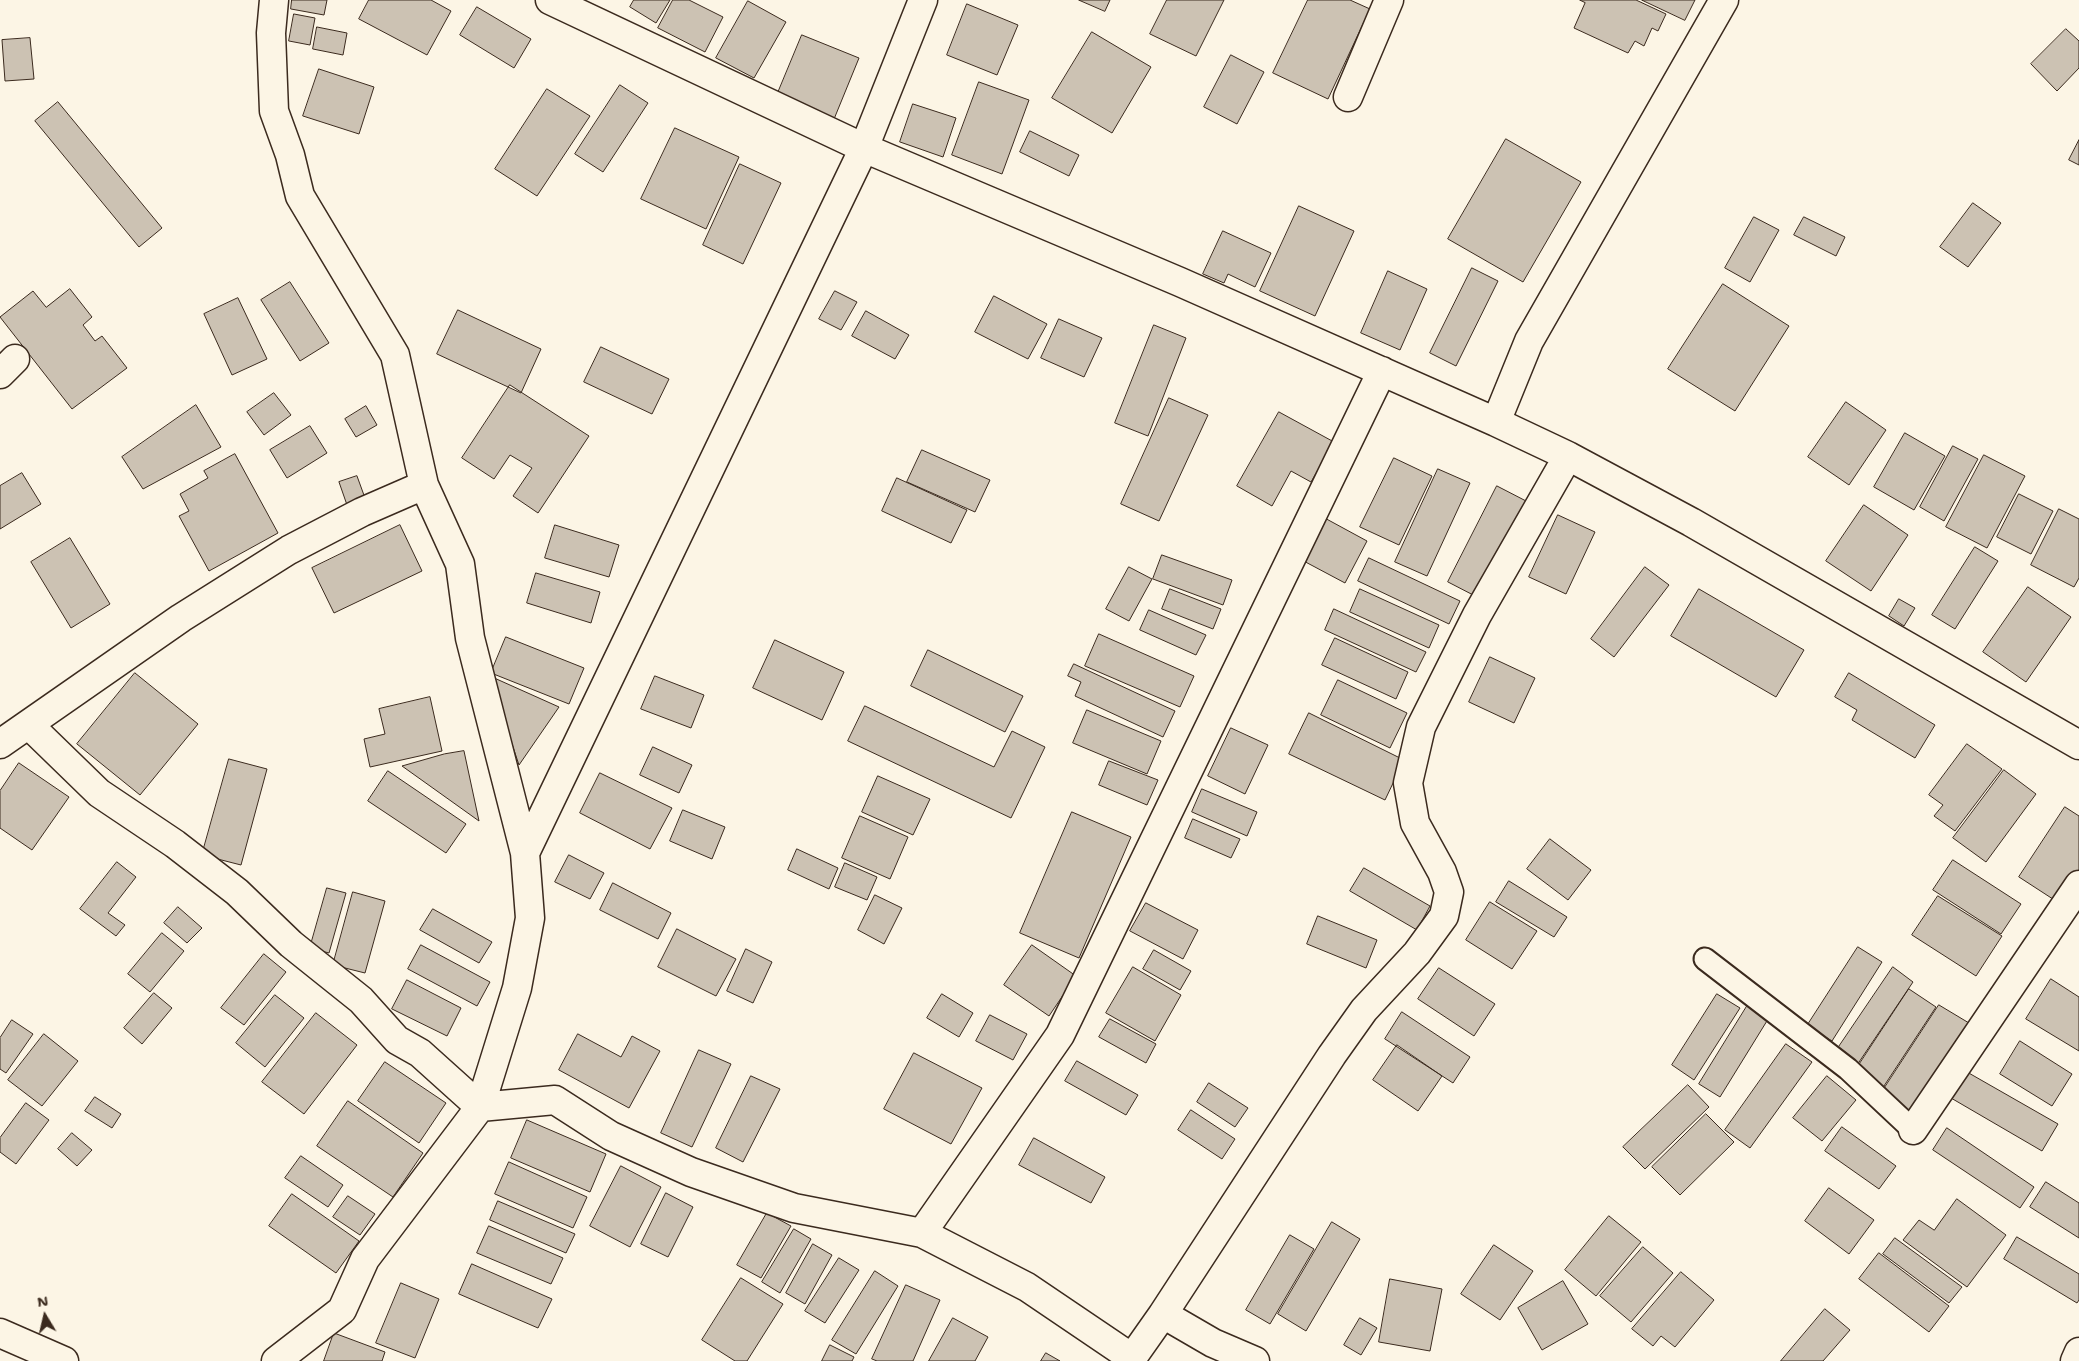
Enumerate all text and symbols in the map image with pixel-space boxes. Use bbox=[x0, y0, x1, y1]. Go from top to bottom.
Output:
north arrow bbox=[20, 1291, 70, 1341]
text: N bbox=[36, 1291, 50, 1311]

